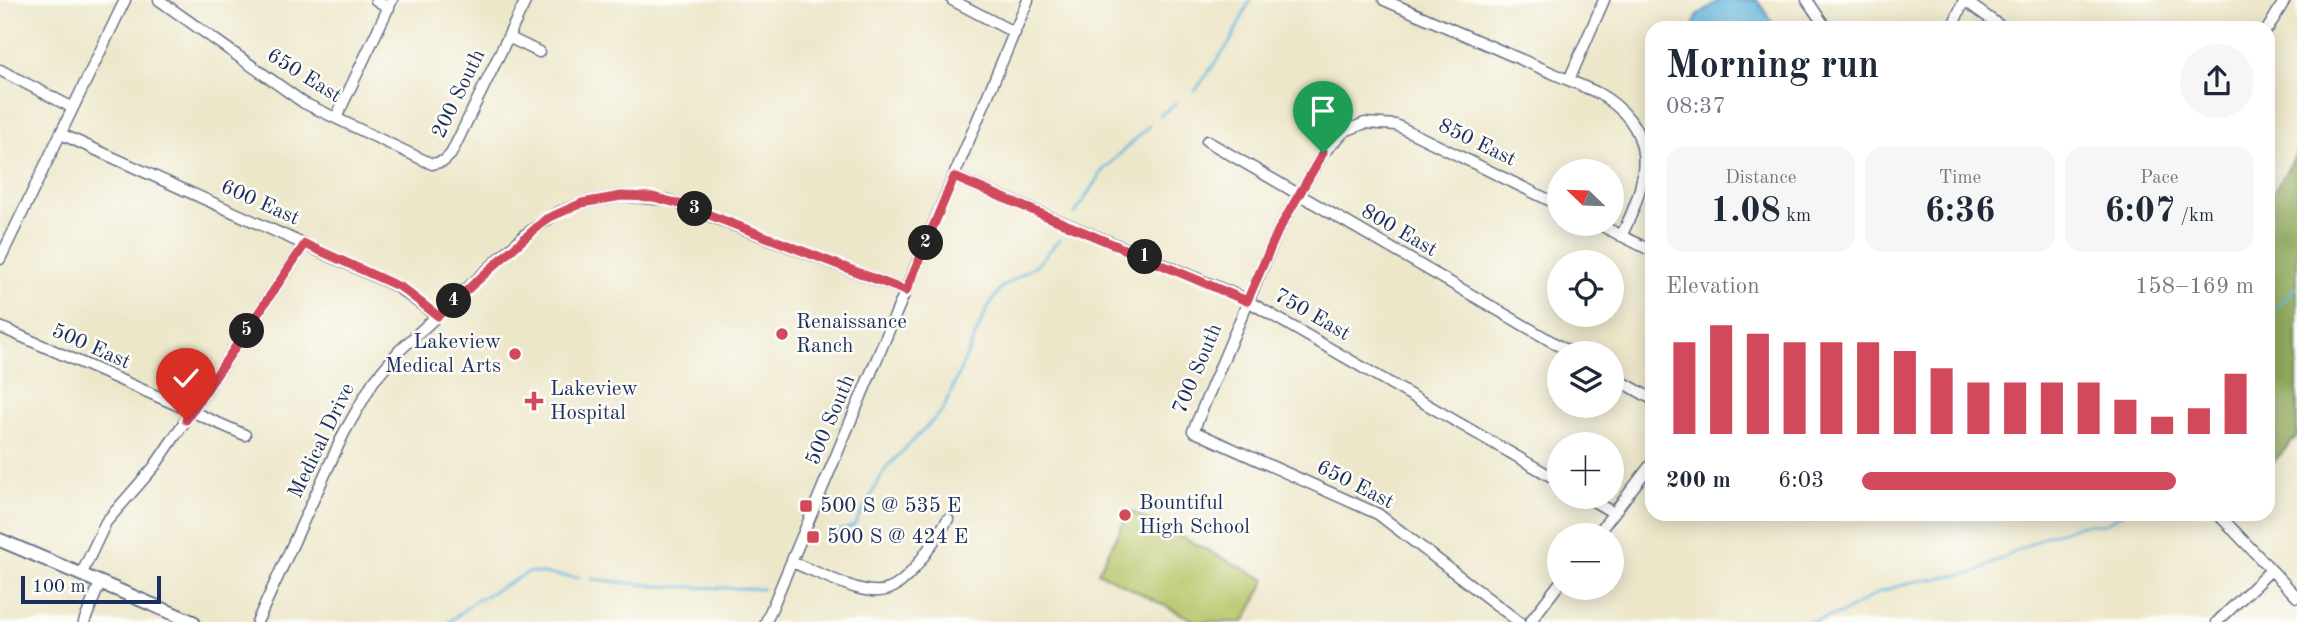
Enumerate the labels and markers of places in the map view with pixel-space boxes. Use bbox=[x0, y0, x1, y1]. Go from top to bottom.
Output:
pin bbox=[1293, 81, 1353, 153]
pin: 3 bbox=[678, 192, 712, 227]
pin: 2 bbox=[908, 226, 944, 260]
pin: 1 bbox=[1128, 240, 1162, 274]
pin: 4 bbox=[436, 284, 472, 318]
place label: Renaissance Ranch bbox=[796, 312, 907, 357]
pin: 5 bbox=[230, 314, 264, 348]
marker: Renaissance Ranch bbox=[774, 326, 790, 342]
place label: Lakeview Medical Arts bbox=[385, 332, 501, 377]
marker: Lakeview Medical Arts bbox=[507, 346, 523, 362]
pin bbox=[156, 348, 216, 420]
place label: Lakeview Hospital bbox=[550, 379, 638, 424]
marker: Lakeview Hospital bbox=[524, 391, 544, 411]
place label: Bountiful High School bbox=[1139, 493, 1250, 538]
place label: 500 S @ 535 E bbox=[820, 496, 961, 517]
marker: 500 S @ 535 E bbox=[798, 498, 814, 514]
marker: Bountiful High School bbox=[1117, 507, 1133, 523]
place label: 500 S @ 424 E bbox=[827, 527, 968, 548]
marker: 500 S @ 424 E bbox=[805, 529, 821, 545]

